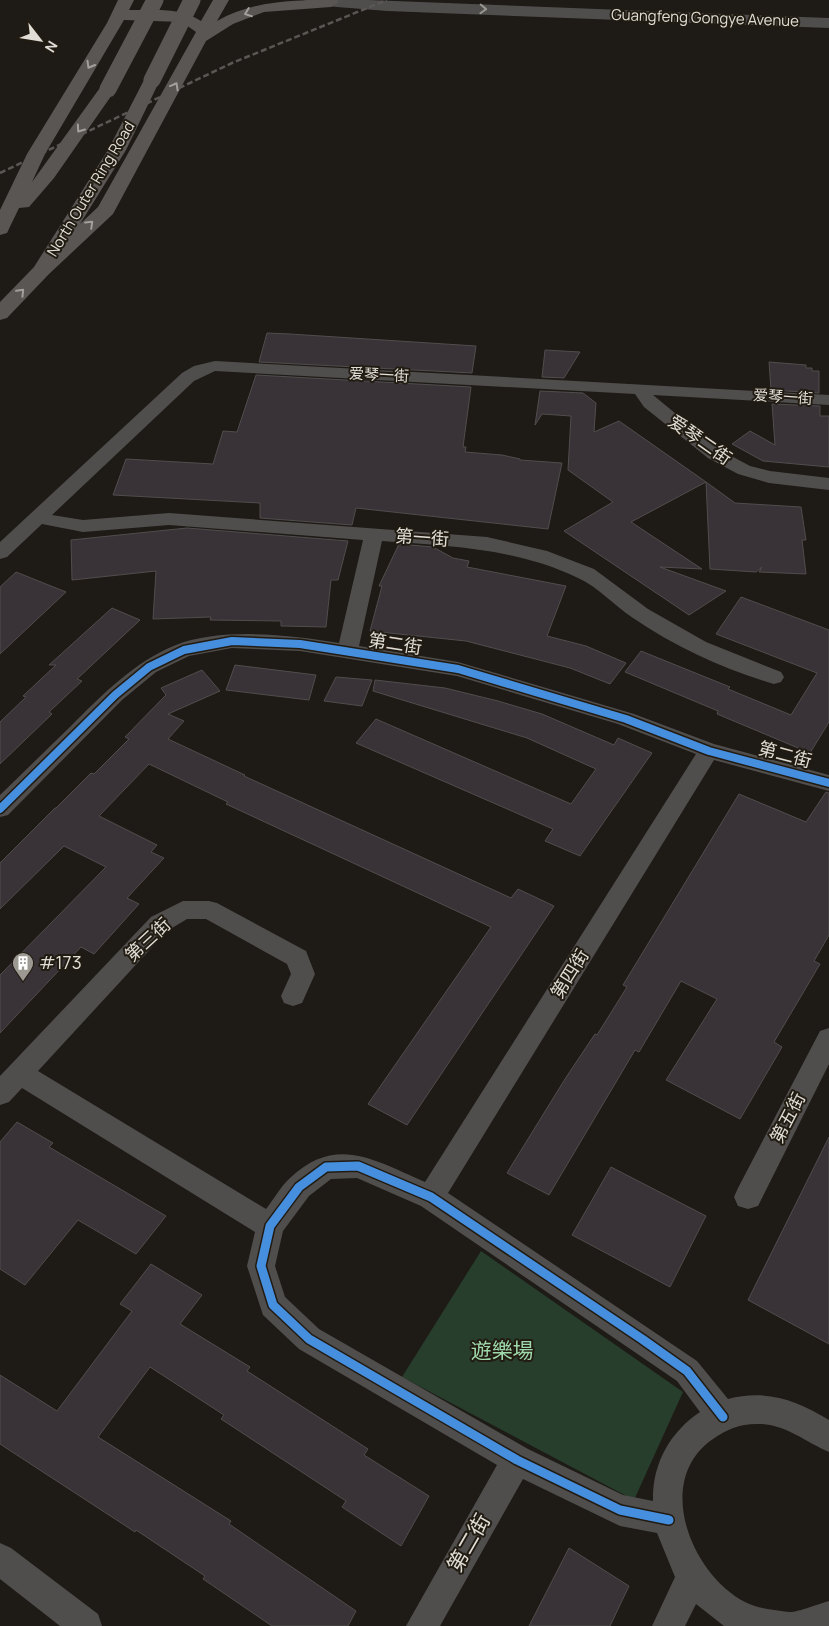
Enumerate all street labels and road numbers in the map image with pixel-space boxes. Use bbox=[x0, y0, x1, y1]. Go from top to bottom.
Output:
street label: Guangfeng Gongye Avenue bbox=[611, 4, 800, 31]
street label: North Outer Ring Road bbox=[42, 117, 139, 260]
street label: 爱琴一街 bbox=[349, 362, 410, 387]
street label: 爱琴一街 bbox=[752, 384, 814, 409]
street label: 爱琴二街 bbox=[664, 409, 737, 470]
street label: 第一街 bbox=[394, 523, 450, 551]
street label: 第二街 bbox=[367, 627, 424, 659]
street label: 第二街 bbox=[756, 735, 814, 773]
street label: 第三街 bbox=[119, 912, 175, 966]
street label: 第四街 bbox=[545, 944, 594, 1003]
street label: 第五街 bbox=[764, 1088, 810, 1147]
street label: 第二街 bbox=[440, 1508, 496, 1577]

